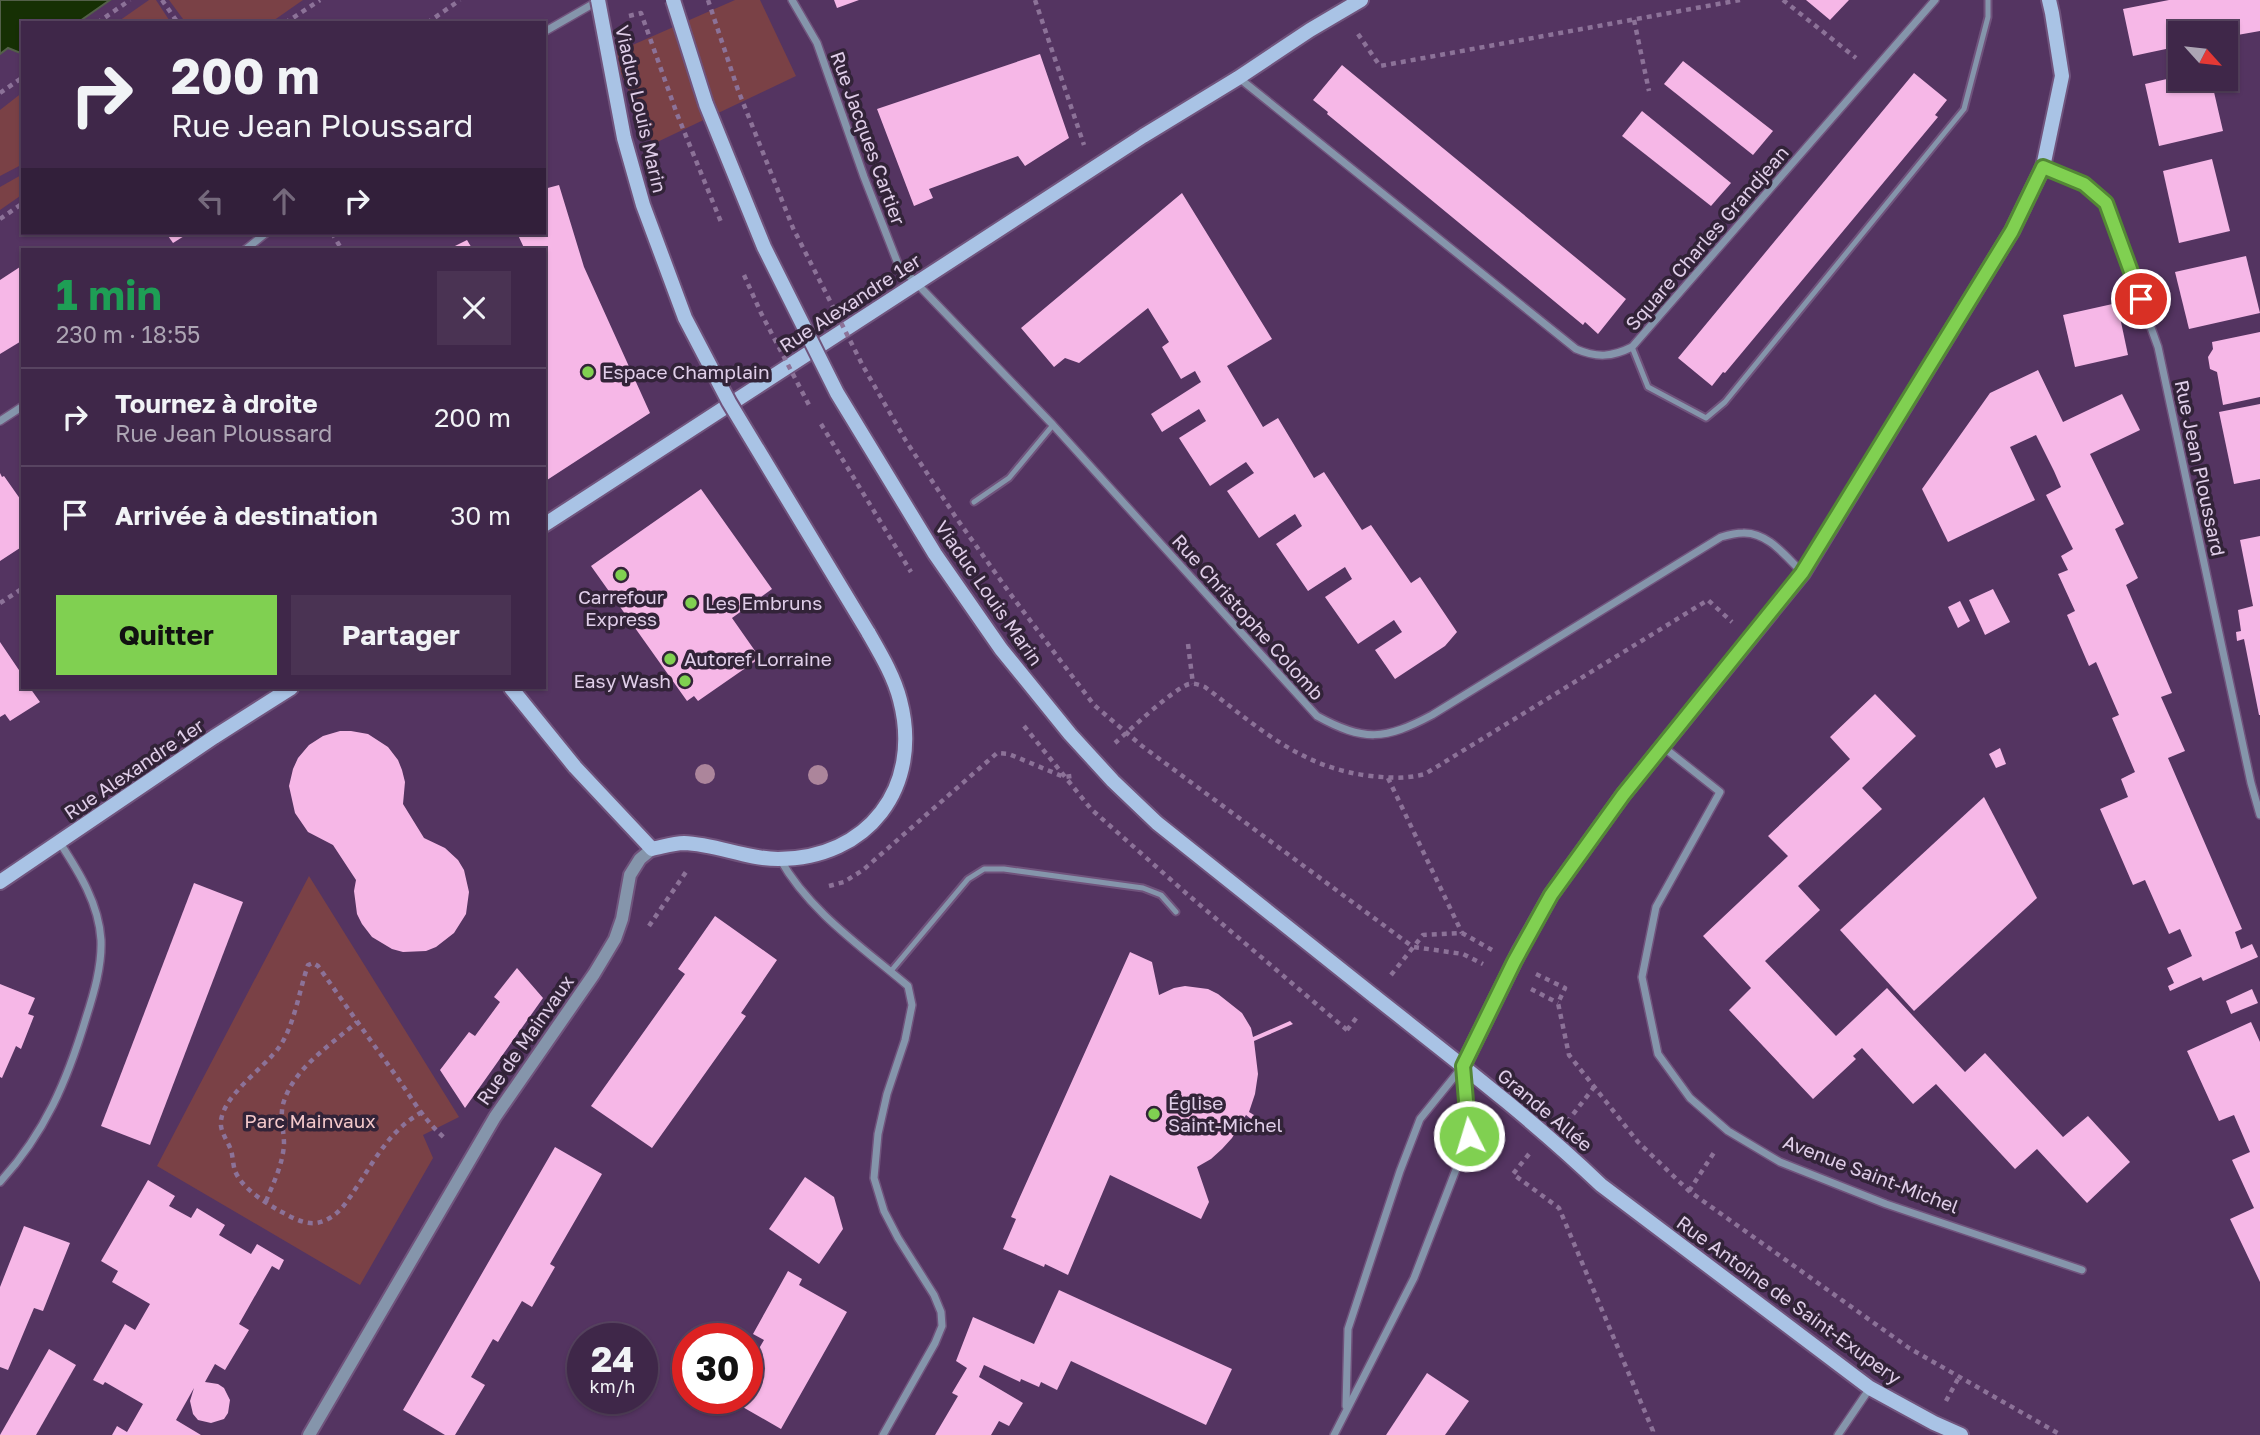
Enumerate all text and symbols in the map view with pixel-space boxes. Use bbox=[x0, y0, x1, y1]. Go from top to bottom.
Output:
north arrow bbox=[2168, 21, 2238, 91]
map controls bbox=[2168, 21, 2238, 91]
street label: Viaduc Louis Marin bbox=[611, 23, 672, 195]
text: 200 m bbox=[171, 46, 320, 105]
street label: Rue Jacques Cartier bbox=[826, 48, 911, 228]
icon: right bbox=[56, 49, 147, 140]
text: Rue Jean Ploussard bbox=[171, 106, 473, 144]
street label: Square Charles Grandjean bbox=[1620, 141, 1793, 335]
icon: left bbox=[192, 182, 230, 220]
icon: ahead bbox=[265, 182, 303, 220]
icon: right bbox=[338, 182, 376, 220]
street label: Rue Alexandre 1er bbox=[775, 248, 925, 357]
text: 1 min bbox=[56, 269, 162, 319]
pin bbox=[2111, 269, 2171, 329]
button: close bbox=[437, 271, 511, 345]
icon: arrive bbox=[2122, 280, 2160, 318]
text: 230 m · 18:55 bbox=[56, 320, 200, 348]
place label: Espace Champlain bbox=[602, 360, 770, 383]
marker: Espace Champlain bbox=[580, 364, 596, 380]
street label: Rue Jean Ploussard bbox=[2171, 378, 2230, 558]
text: Tournez à droite bbox=[115, 388, 318, 419]
icon: right bbox=[56, 398, 94, 436]
text: 200 m bbox=[434, 402, 511, 433]
text: Rue Jean Ploussard bbox=[115, 419, 332, 447]
icon: arrive bbox=[56, 496, 94, 534]
text: Arrivée à destination bbox=[115, 500, 378, 531]
text: 30 m bbox=[450, 500, 511, 531]
street label: Viaduc Louis Marin bbox=[931, 516, 1048, 670]
street label: Rue Christophe Colomb bbox=[1168, 529, 1329, 704]
marker: Carrefour Express bbox=[613, 567, 629, 583]
place label: Carrefour Express bbox=[578, 585, 665, 630]
place label: Les Embruns bbox=[705, 591, 822, 614]
button: Quitter bbox=[56, 595, 277, 675]
button: Partager bbox=[291, 595, 511, 675]
marker: Les Embruns bbox=[683, 595, 699, 611]
place label: Autoref Lorraine bbox=[684, 647, 832, 670]
marker: Autoref Lorraine bbox=[662, 651, 678, 667]
place label: Easy Wash bbox=[573, 669, 671, 692]
marker: Easy Wash bbox=[677, 673, 693, 689]
street label: Rue Alexandre 1er bbox=[59, 713, 208, 824]
street label: Rue de Mainvaux bbox=[471, 970, 578, 1109]
street label: Grande Allée bbox=[1493, 1063, 1597, 1156]
place label: Église Saint-Michel bbox=[1168, 1091, 1283, 1136]
position arrow bbox=[1432, 1099, 1506, 1173]
marker: Église Saint-Michel bbox=[1146, 1106, 1162, 1122]
park label: Parc Mainvaux bbox=[244, 1109, 376, 1132]
street label: Avenue Saint-Michel bbox=[1780, 1129, 1962, 1218]
street label: Rue Antoine de Saint-Exupery bbox=[1673, 1210, 1906, 1389]
speed limit sign: 30 bbox=[672, 1323, 763, 1414]
text: 24 bbox=[591, 1338, 634, 1380]
text: km/h bbox=[590, 1375, 635, 1397]

